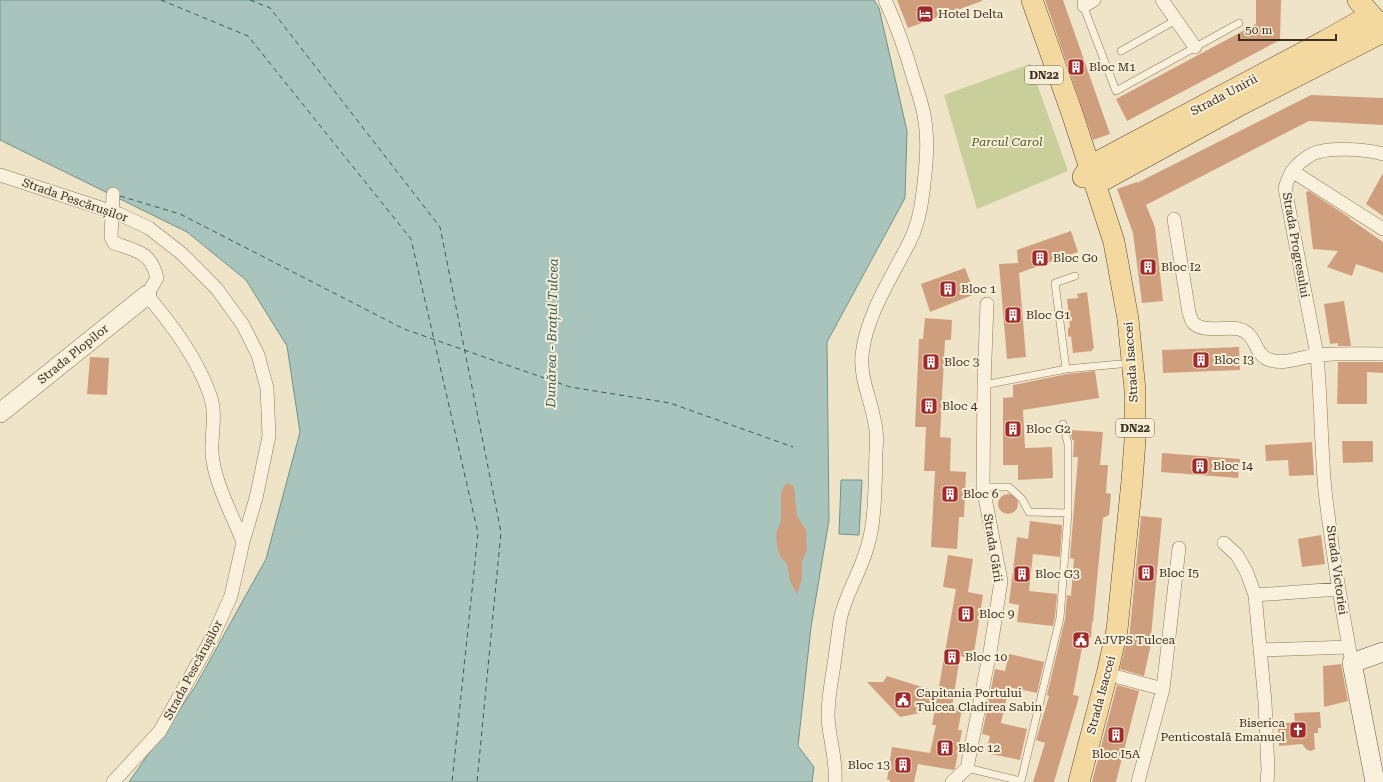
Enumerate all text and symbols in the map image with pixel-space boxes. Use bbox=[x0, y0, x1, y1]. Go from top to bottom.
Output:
hotel icon: Hotel Delta bbox=[915, 4, 935, 24]
place label: Hotel Delta bbox=[938, 7, 1004, 21]
scale bar bbox=[1239, 16, 1336, 42]
text: 50 m bbox=[1245, 23, 1272, 37]
building icon: Bloc M1 bbox=[1066, 57, 1086, 77]
place label: Bloc M1 bbox=[1089, 60, 1136, 74]
road number: DN22 bbox=[1025, 66, 1063, 84]
street label: Strada Unirii bbox=[1188, 71, 1260, 119]
park label: Parcul Carol bbox=[971, 135, 1043, 149]
street label: Strada Pescărușilor bbox=[20, 175, 130, 226]
street label: Strada Progresului bbox=[1280, 191, 1312, 299]
building icon: Bloc G0 bbox=[1030, 248, 1050, 268]
place label: Bloc G0 bbox=[1053, 251, 1098, 265]
building icon: Bloc I2 bbox=[1138, 257, 1158, 277]
water label: Dunărea - Brațul Tulcea bbox=[543, 258, 563, 409]
place label: Bloc I2 bbox=[1161, 260, 1201, 274]
building icon: Bloc 1 bbox=[938, 279, 958, 299]
place label: Bloc 1 bbox=[961, 282, 997, 296]
building icon: Bloc G1 bbox=[1003, 305, 1023, 325]
place label: Bloc G1 bbox=[1026, 308, 1071, 322]
street label: Strada Plopilor bbox=[35, 321, 111, 387]
street label: Strada Isaccei bbox=[1121, 321, 1141, 403]
building icon: Bloc I3 bbox=[1191, 350, 1211, 370]
building icon: Bloc 3 bbox=[921, 352, 941, 372]
place label: Bloc I3 bbox=[1214, 353, 1254, 367]
place label: Bloc 3 bbox=[944, 355, 980, 369]
building icon: Bloc 4 bbox=[919, 396, 939, 416]
place label: Bloc 4 bbox=[942, 399, 978, 413]
building icon: Bloc G2 bbox=[1003, 419, 1023, 439]
road number: DN22 bbox=[1116, 419, 1154, 437]
place label: Bloc G2 bbox=[1026, 422, 1071, 436]
building icon: Bloc I4 bbox=[1190, 456, 1210, 476]
place label: Bloc I4 bbox=[1213, 459, 1253, 473]
building icon: Bloc 6 bbox=[940, 484, 960, 504]
place label: Bloc 6 bbox=[963, 487, 999, 501]
street label: Strada Gării bbox=[981, 513, 1005, 583]
street label: Strada Victoriei bbox=[1324, 524, 1350, 616]
building icon: Bloc I5 bbox=[1136, 563, 1156, 583]
building icon: Bloc G3 bbox=[1012, 564, 1032, 584]
place label: Bloc I5 bbox=[1159, 566, 1199, 580]
place label: Bloc G3 bbox=[1035, 567, 1080, 581]
building icon: Bloc 9 bbox=[956, 604, 976, 624]
place label: Bloc 9 bbox=[979, 607, 1015, 621]
street label: Strada Pescărușilor bbox=[161, 618, 226, 723]
public building icon: AJVPS Tulcea bbox=[1071, 630, 1091, 650]
place label: AJVPS Tulcea bbox=[1094, 633, 1175, 647]
building icon: Bloc 10 bbox=[942, 647, 962, 667]
place label: Bloc 10 bbox=[965, 650, 1008, 664]
street label: Strada Isaccei bbox=[1084, 654, 1118, 736]
place label: Capitania Portului Tulcea Cladirea Sabin bbox=[916, 686, 1043, 714]
public building icon: Capitania Portului Tulcea Cladirea Sabin bbox=[893, 690, 913, 710]
place label: Biserica Penticostală Emanuel bbox=[1161, 716, 1285, 744]
church icon: Biserica Penticostală Emanuel bbox=[1288, 720, 1308, 740]
building icon: Bloc I5A bbox=[1106, 725, 1126, 745]
building icon: Bloc 12 bbox=[935, 738, 955, 758]
place label: Bloc 12 bbox=[958, 741, 1001, 755]
place label: Bloc I5A bbox=[1092, 747, 1141, 761]
building icon: Bloc 13 bbox=[893, 755, 913, 775]
place label: Bloc 13 bbox=[848, 758, 890, 772]

